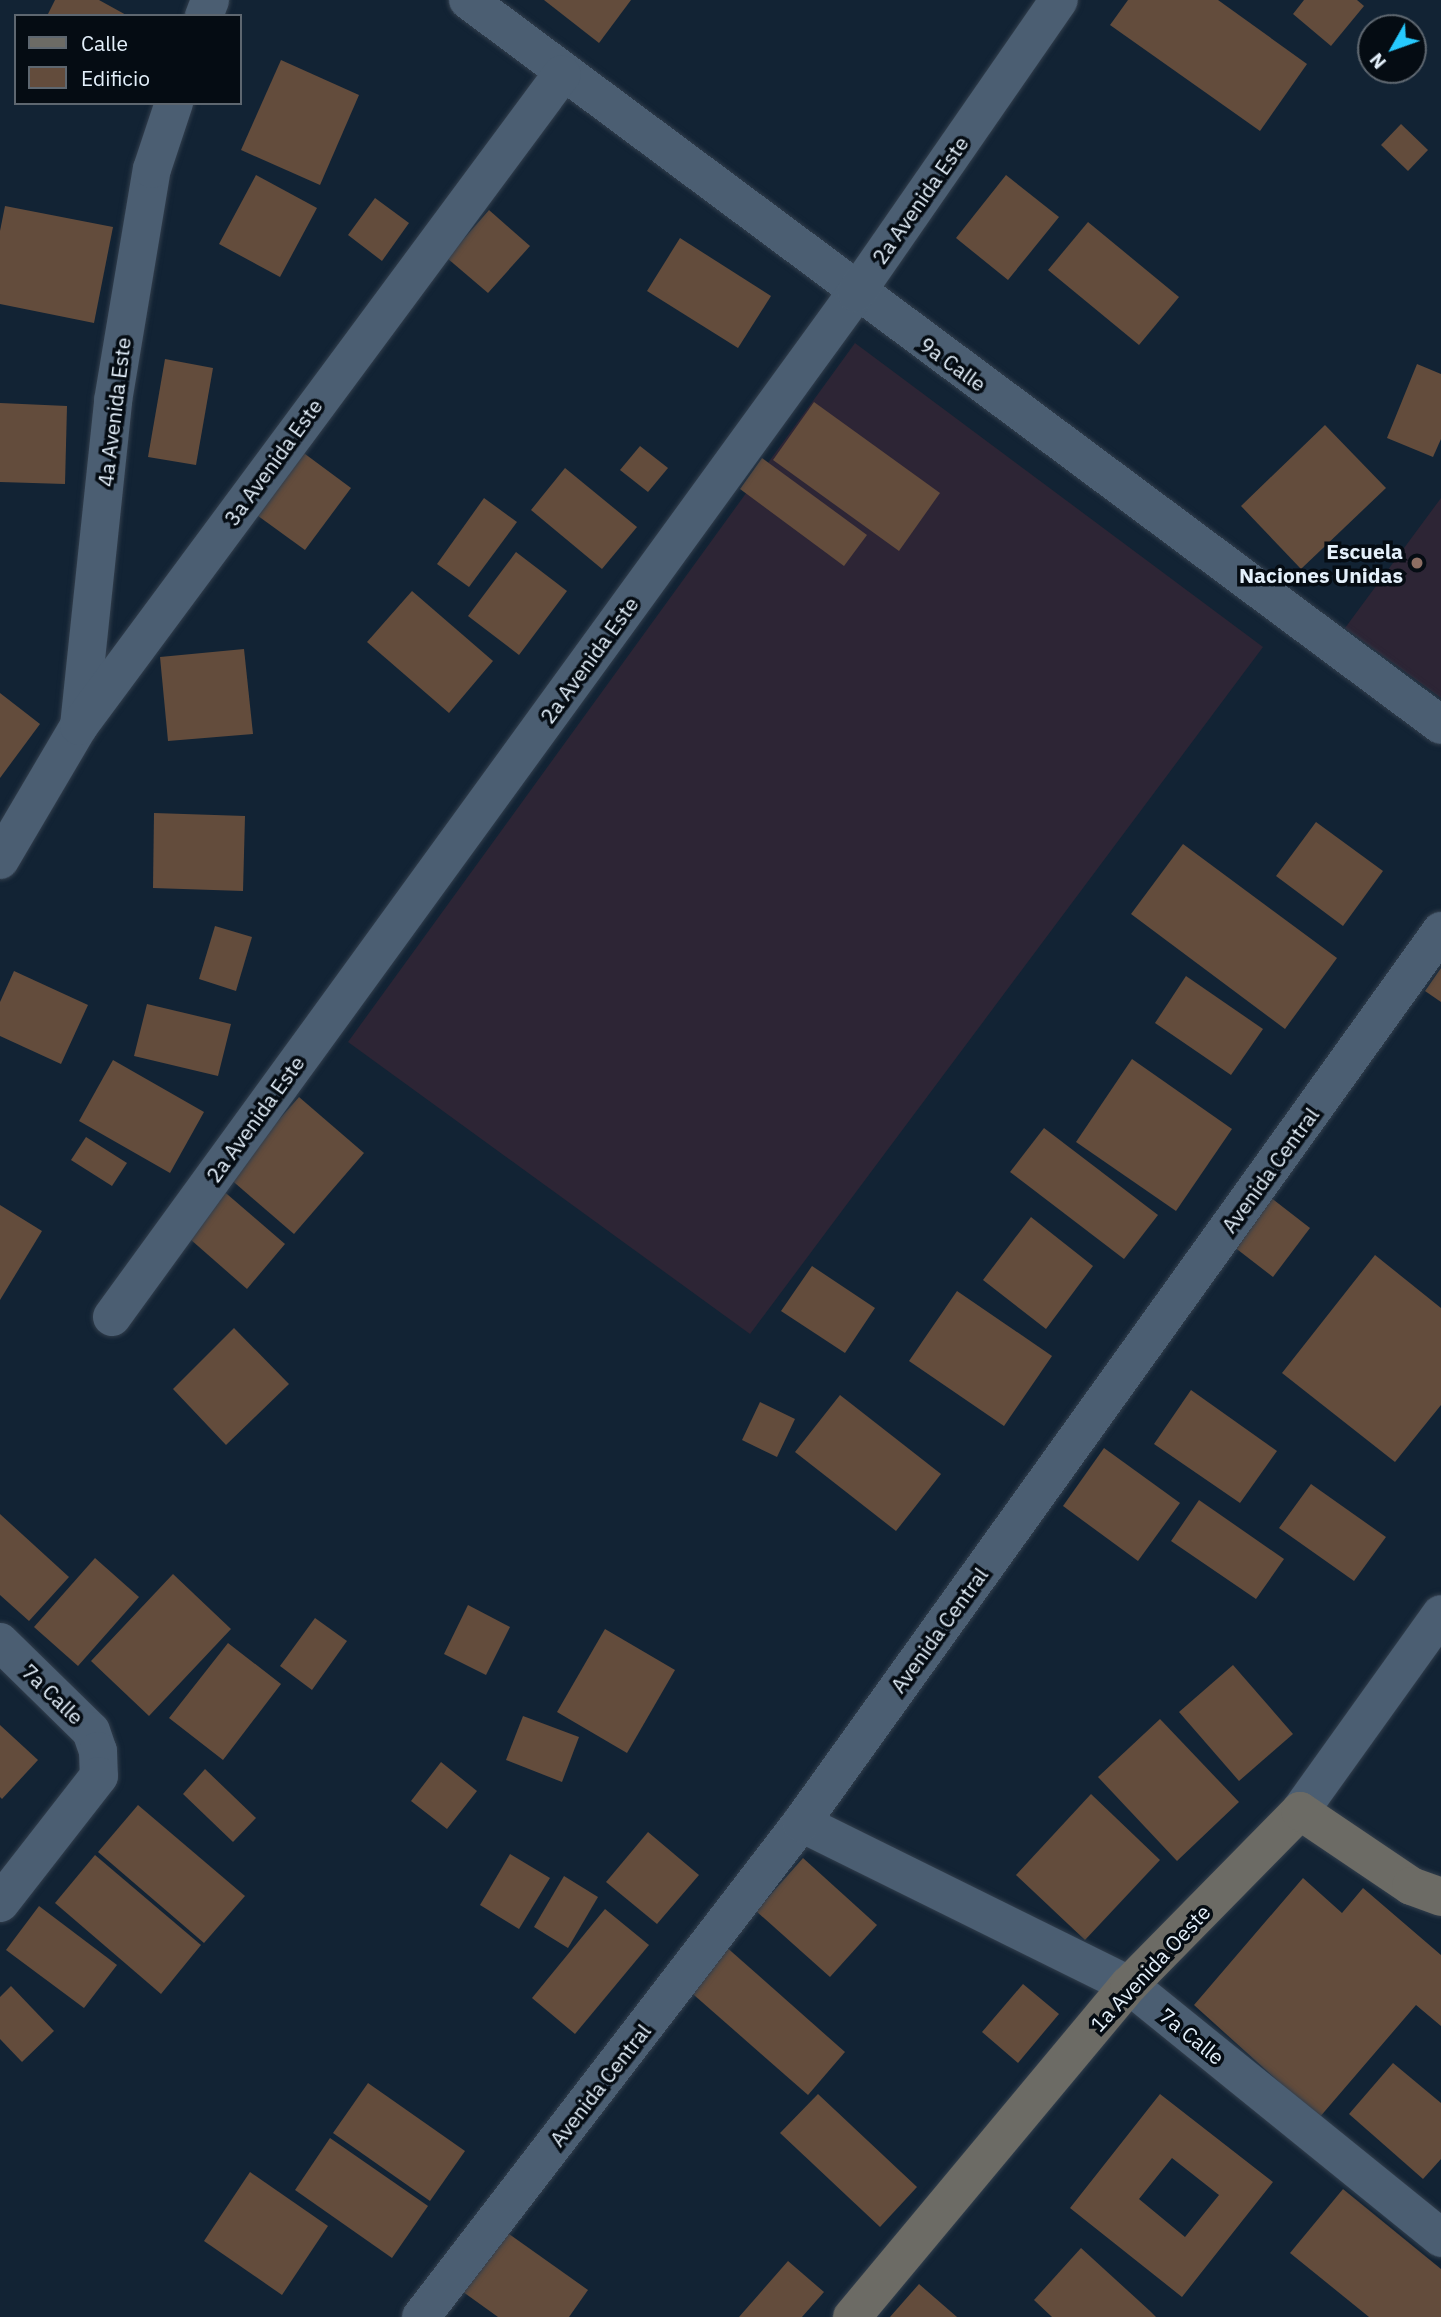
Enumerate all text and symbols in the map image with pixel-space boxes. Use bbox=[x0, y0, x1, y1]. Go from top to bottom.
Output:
legend bbox=[14, 14, 242, 105]
north arrow bbox=[1357, 14, 1427, 84]
text: Calle bbox=[81, 29, 128, 57]
text: N bbox=[1364, 48, 1391, 74]
text: Edificio bbox=[81, 64, 150, 92]
street label: 2a Avenida Este bbox=[867, 131, 973, 269]
street label: 9a Calle bbox=[915, 332, 991, 396]
street label: 4a Avenida Este bbox=[92, 336, 136, 488]
street label: 3a Avenida Este bbox=[219, 394, 327, 530]
place label: Escuela Naciones Unidas bbox=[1239, 538, 1403, 588]
marker: Escuela Naciones Unidas bbox=[1409, 555, 1425, 571]
street label: 2a Avenida Este bbox=[535, 592, 643, 728]
street label: 2a Avenida Este bbox=[201, 1051, 309, 1187]
street label: Avenida Central bbox=[1216, 1102, 1324, 1238]
street label: Avenida Central bbox=[885, 1562, 993, 1698]
street label: 7a Calle bbox=[17, 1659, 89, 1729]
street label: 1a Avenida Oeste bbox=[1085, 1899, 1215, 2037]
street label: 7a Calle bbox=[1155, 2002, 1229, 2070]
street label: Avenida Central bbox=[544, 2019, 656, 2151]

